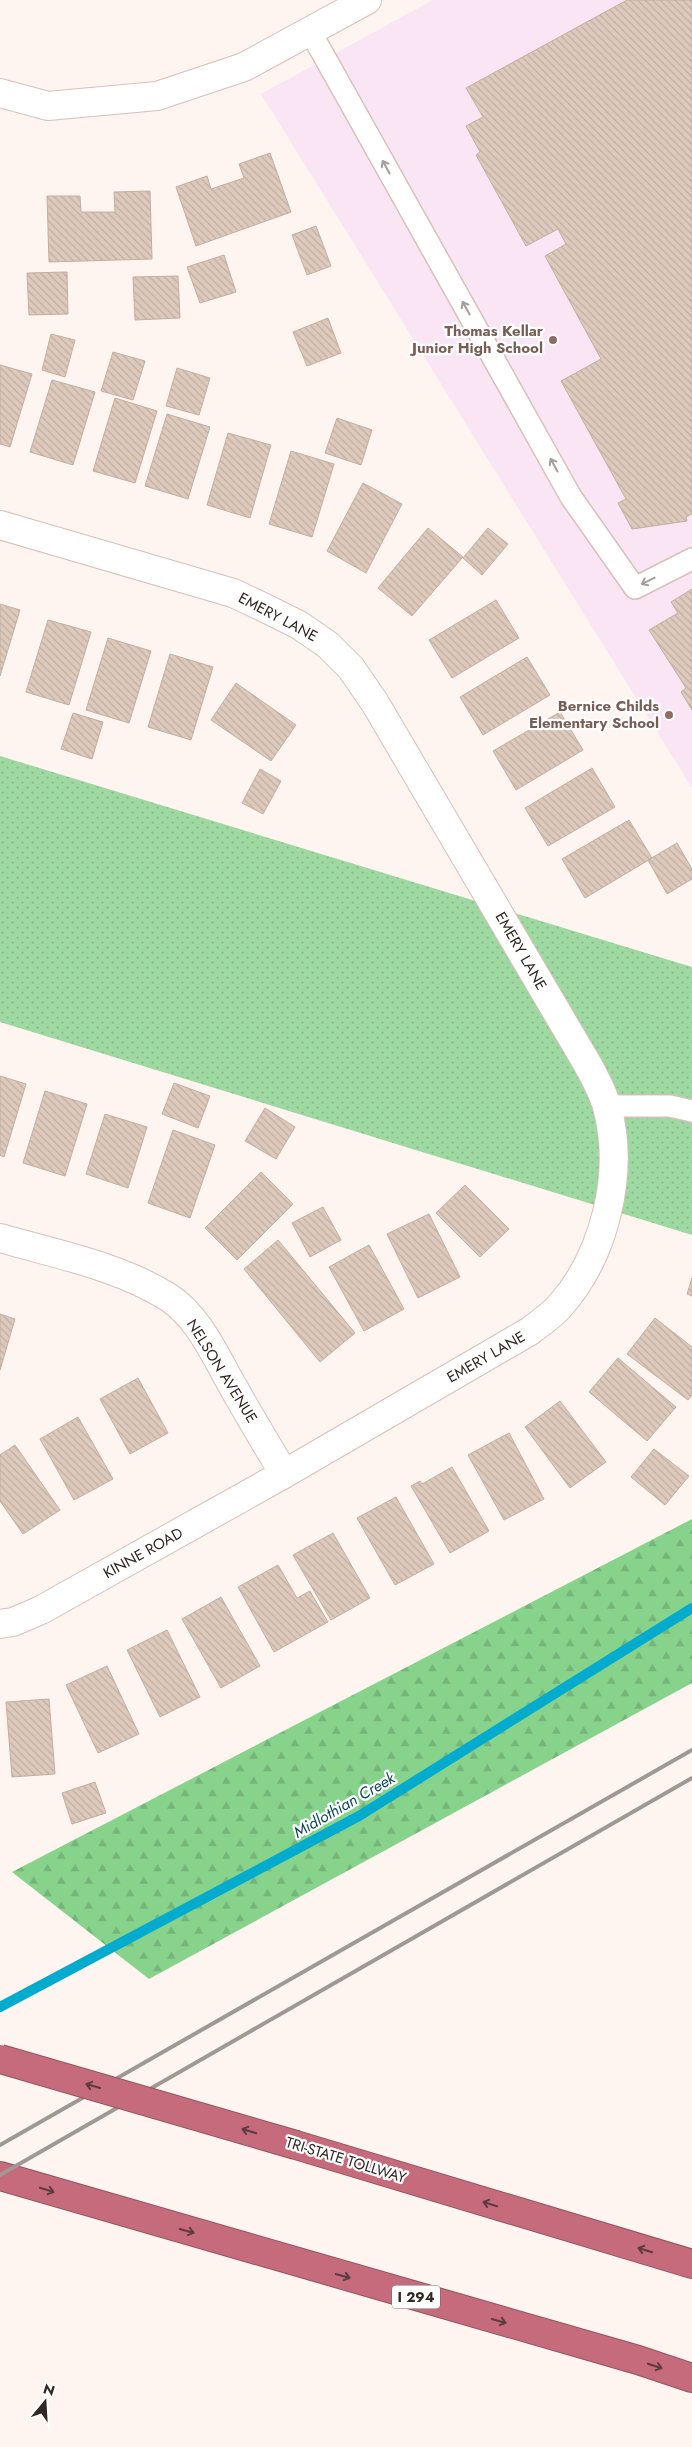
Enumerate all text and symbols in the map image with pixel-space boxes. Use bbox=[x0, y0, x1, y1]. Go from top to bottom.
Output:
one-way arrow bbox=[381, 159, 391, 174]
one-way arrow bbox=[460, 302, 470, 316]
place label: Thomas Kellar Junior High School bbox=[409, 320, 544, 359]
marker: Thomas Kellar Junior High School bbox=[547, 334, 559, 346]
one-way arrow bbox=[548, 459, 558, 473]
one-way arrow bbox=[641, 576, 656, 586]
street label: EMERY LANE bbox=[234, 587, 322, 647]
place label: Bernice Childs Elementary School bbox=[529, 695, 659, 734]
marker: Bernice Childs Elementary School bbox=[663, 709, 675, 721]
street label: EMERY LANE bbox=[490, 908, 552, 994]
street label: NELSON AVENUE bbox=[181, 1315, 263, 1427]
street label: EMERY LANE bbox=[443, 1326, 529, 1388]
street label: KINNE ROAD bbox=[99, 1522, 187, 1584]
water label: Midlothian Creek bbox=[289, 1766, 400, 1843]
one-way arrow bbox=[85, 2081, 101, 2091]
one-way arrow bbox=[241, 2126, 257, 2136]
street label: TRI-STATE TOLLWAY bbox=[283, 2131, 410, 2189]
one-way arrow bbox=[38, 2186, 54, 2195]
one-way arrow bbox=[482, 2198, 498, 2208]
one-way arrow bbox=[178, 2227, 194, 2236]
one-way arrow bbox=[638, 2245, 654, 2255]
one-way arrow bbox=[335, 2271, 351, 2281]
road number: I 294 bbox=[392, 2286, 440, 2308]
one-way arrow bbox=[491, 2316, 507, 2326]
one-way arrow bbox=[647, 2362, 663, 2371]
north arrow bbox=[20, 2377, 70, 2427]
text: N bbox=[41, 2378, 57, 2401]

